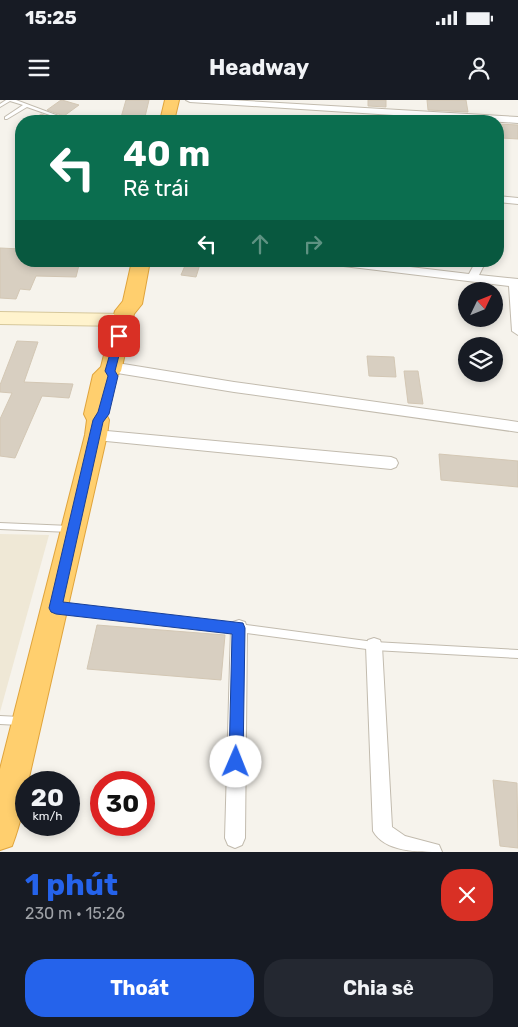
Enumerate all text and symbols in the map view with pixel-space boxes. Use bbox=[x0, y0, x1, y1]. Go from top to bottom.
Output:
text: 15:25 bbox=[25, 6, 77, 29]
icon: menu bbox=[25, 54, 53, 82]
text: Headway bbox=[209, 54, 309, 81]
icon: person bbox=[465, 54, 493, 82]
text: 40 m bbox=[123, 133, 210, 175]
icon: left bbox=[40, 135, 105, 200]
text: Rẽ trái bbox=[123, 175, 189, 202]
icon: left bbox=[193, 230, 221, 258]
icon: ahead bbox=[246, 230, 274, 258]
icon: right bbox=[299, 230, 327, 258]
north arrow bbox=[458, 282, 502, 328]
map controls bbox=[458, 282, 503, 382]
pin bbox=[98, 315, 140, 357]
icon: arrive bbox=[105, 322, 133, 350]
button: layers bbox=[458, 337, 503, 382]
position arrow bbox=[209, 735, 261, 787]
speed limit sign: 30 bbox=[90, 771, 155, 836]
text: 20 bbox=[31, 783, 64, 812]
text: km/h bbox=[33, 809, 62, 823]
text: 1 phút bbox=[25, 867, 118, 903]
button: close bbox=[441, 869, 493, 921]
text: 230 m · 15:26 bbox=[25, 904, 125, 923]
button: Thoát bbox=[25, 959, 254, 1017]
button: Chia sẻ bbox=[264, 959, 493, 1017]

